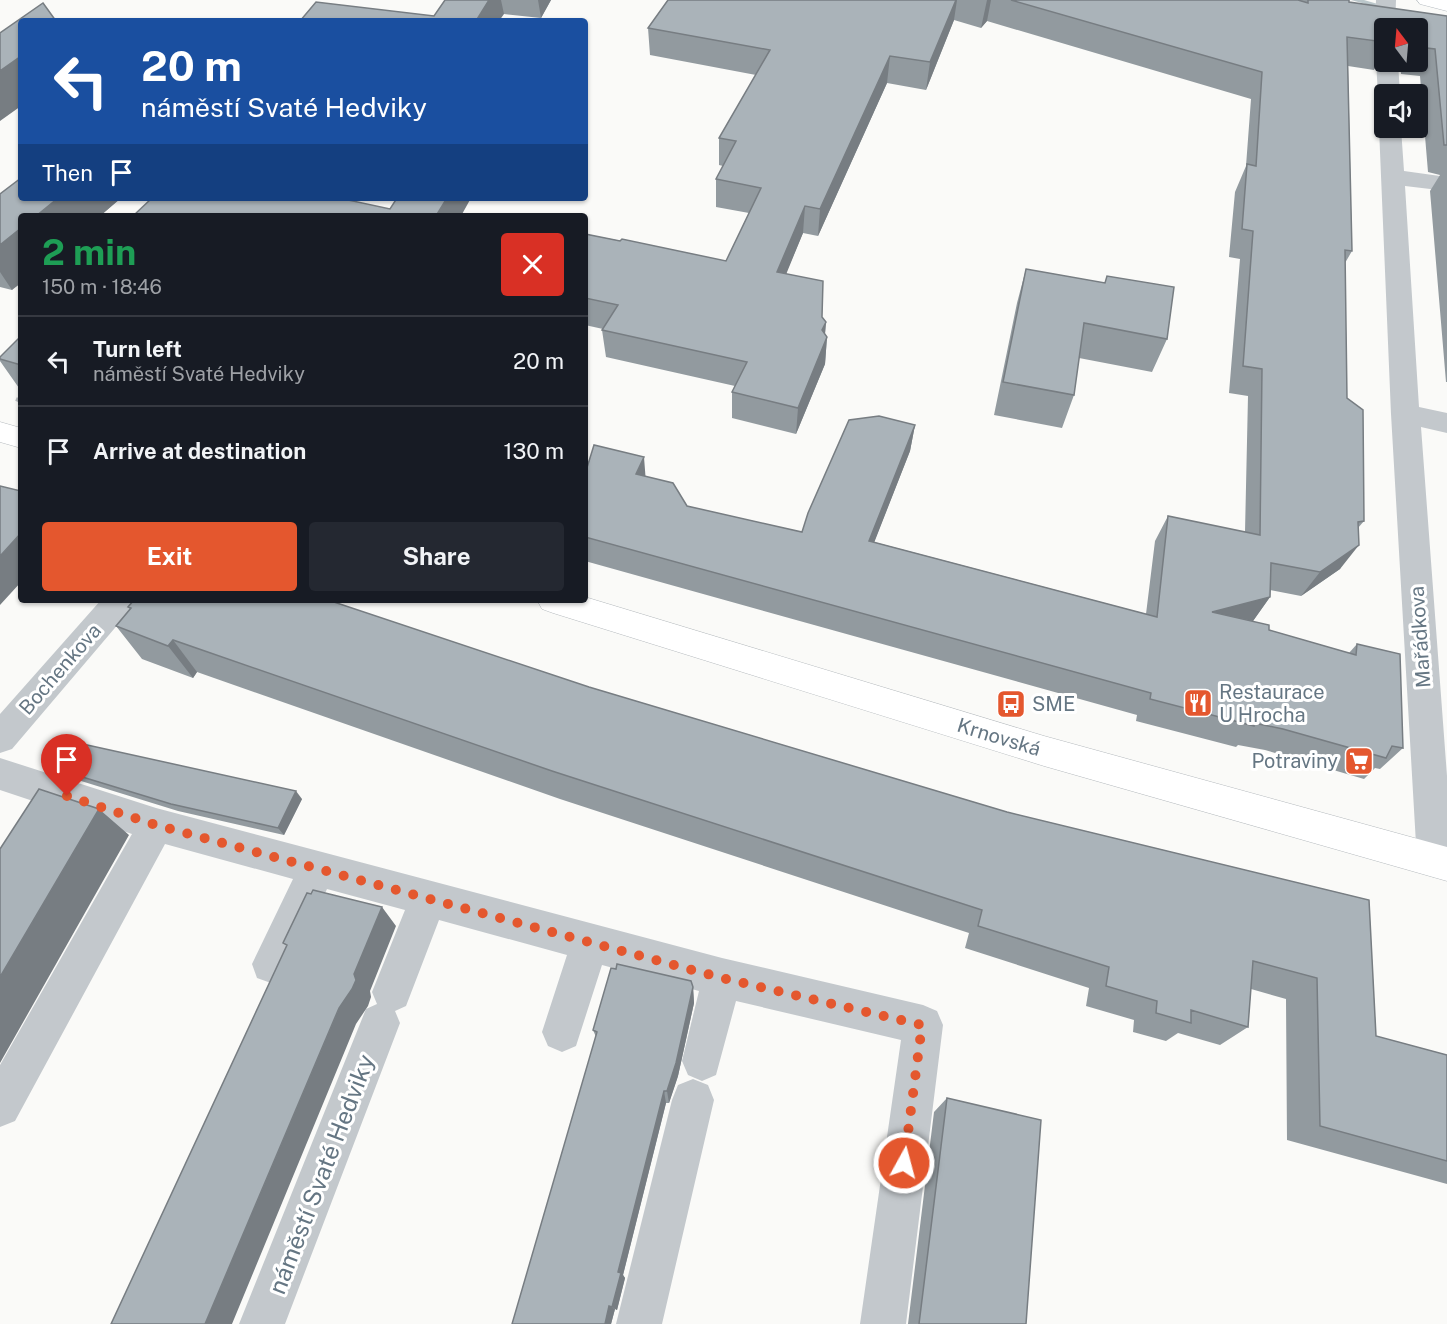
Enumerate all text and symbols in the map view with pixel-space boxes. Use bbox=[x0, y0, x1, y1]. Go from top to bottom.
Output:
north arrow bbox=[1374, 18, 1428, 72]
map controls bbox=[1374, 18, 1428, 138]
text: 20 m bbox=[141, 41, 242, 90]
icon: left bbox=[42, 42, 120, 120]
button: sound bbox=[1374, 84, 1428, 138]
text: náměstí Svaté Hedviky bbox=[141, 91, 427, 123]
icon: arrive bbox=[105, 156, 138, 189]
text: Then bbox=[42, 160, 93, 186]
text: 2 min bbox=[42, 231, 136, 273]
button: close bbox=[501, 233, 564, 296]
text: 150 m · 18:46 bbox=[42, 275, 162, 299]
text: Turn left bbox=[93, 336, 182, 362]
icon: left bbox=[42, 345, 75, 378]
text: 20 m bbox=[513, 348, 564, 374]
text: náměstí Svaté Hedviky bbox=[93, 362, 305, 386]
icon: arrive bbox=[42, 435, 75, 468]
text: Arrive at destination bbox=[93, 438, 306, 464]
text: 130 m bbox=[503, 438, 564, 464]
button: Exit bbox=[42, 522, 297, 591]
button: Share bbox=[309, 522, 564, 591]
street label: Mařádkova bbox=[1404, 585, 1436, 689]
street label: Bochenkova bbox=[14, 619, 106, 719]
place label: Restaurace U Hrocha bbox=[1219, 680, 1325, 727]
restaurant icon: Restaurace U Hrocha bbox=[1182, 687, 1214, 719]
bus stop icon: SME bbox=[995, 688, 1027, 720]
place label: SME bbox=[1032, 692, 1075, 716]
street label: Krnovská bbox=[954, 713, 1044, 761]
pin bbox=[41, 734, 92, 796]
icon: arrive bbox=[50, 743, 83, 776]
supermarket icon: Potraviny bbox=[1343, 745, 1375, 777]
place label: Potraviny bbox=[1252, 749, 1338, 773]
street label: náměstí Svaté Hedviky bbox=[262, 1050, 380, 1298]
position arrow bbox=[872, 1131, 936, 1195]

